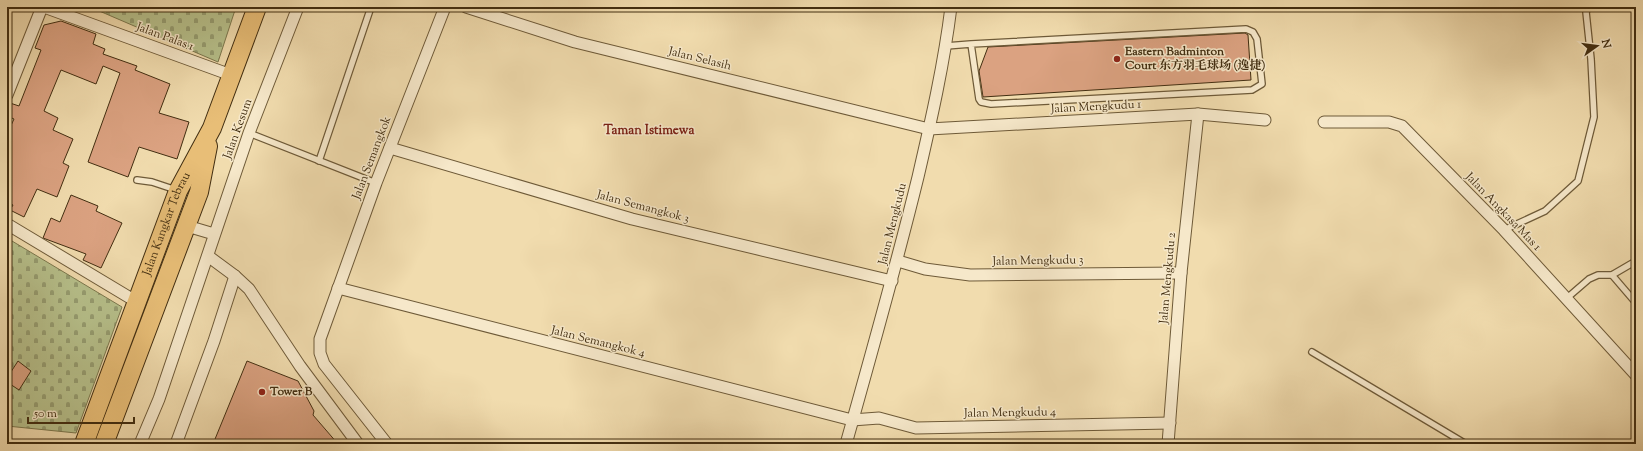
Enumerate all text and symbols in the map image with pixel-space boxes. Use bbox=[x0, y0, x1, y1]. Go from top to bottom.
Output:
street label: Jalan Palas 1 bbox=[133, 18, 196, 56]
north arrow bbox=[1577, 26, 1617, 66]
text: N bbox=[1597, 37, 1615, 50]
street label: Jalan Selasih bbox=[666, 42, 733, 76]
place label: Eastern Badminton Court 东方羽毛球场 (逸捷) bbox=[1124, 43, 1265, 75]
marker: Eastern Badminton Court 东方羽毛球场 (逸捷) bbox=[1112, 54, 1122, 64]
street label: Jalan Kesum bbox=[218, 96, 257, 163]
street label: Jalan Mengkudu 1 bbox=[1049, 96, 1142, 118]
street label: Jalan Semangkok bbox=[347, 113, 396, 203]
district label: Taman Istimewa bbox=[604, 122, 694, 140]
street label: Jalan Angkasa Mas 1 bbox=[1460, 168, 1545, 255]
street label: Jalan Kangkar Tebrau bbox=[138, 169, 195, 279]
street label: Jalan Mengkudu bbox=[874, 181, 912, 268]
street label: Jalan Semangkok 3 bbox=[594, 186, 692, 228]
street label: Jalan Mengkudu 2 bbox=[1155, 231, 1181, 325]
street label: Jalan Mengkudu 3 bbox=[991, 251, 1084, 271]
street label: Jalan Semangkok 4 bbox=[548, 321, 647, 362]
place label: Tower B bbox=[269, 383, 313, 401]
marker: Tower B bbox=[257, 387, 267, 397]
scale bar bbox=[28, 399, 134, 425]
street label: Jalan Mengkudu 4 bbox=[963, 403, 1056, 423]
text: 50 m bbox=[33, 405, 57, 423]

